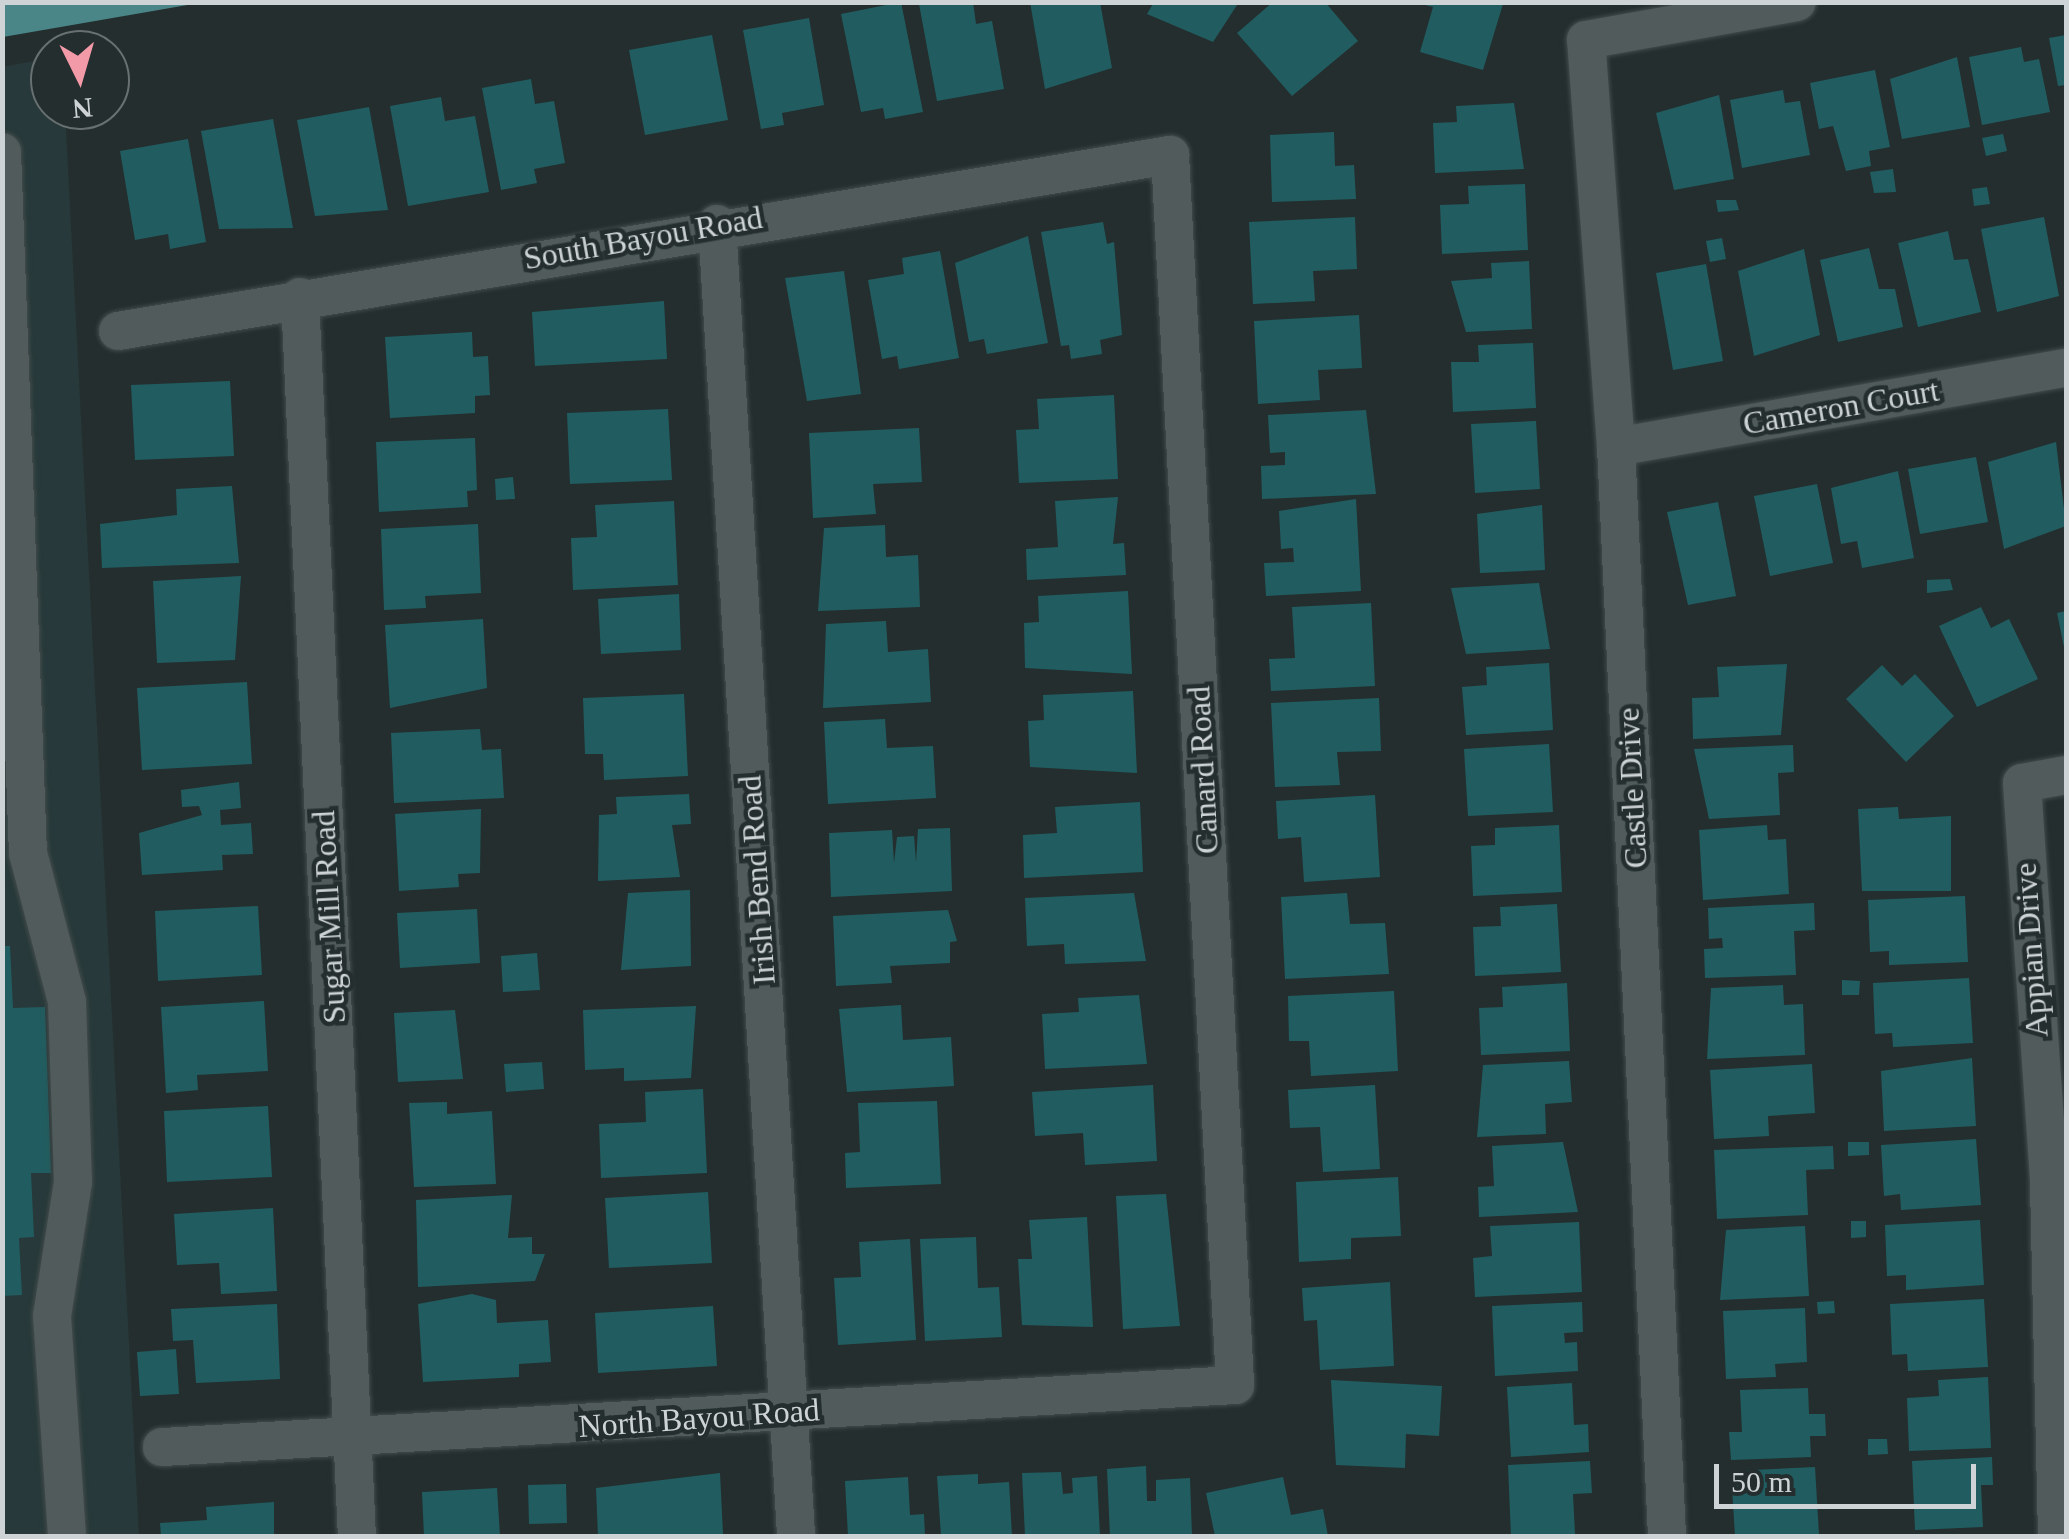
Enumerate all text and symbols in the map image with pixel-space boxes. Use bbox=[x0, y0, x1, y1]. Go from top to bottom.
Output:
north arrow bbox=[30, 30, 130, 130]
text: N bbox=[71, 92, 94, 125]
street label: South Bayou Road bbox=[521, 198, 765, 278]
street label: Cameron Court bbox=[1740, 371, 1942, 443]
street label: Canard Road bbox=[1179, 685, 1227, 855]
street label: Castle Drive bbox=[1609, 707, 1655, 869]
street label: Irish Bend Road bbox=[731, 774, 783, 986]
street label: Sugar Mill Road bbox=[304, 809, 354, 1025]
street label: Appian Drive bbox=[2006, 861, 2056, 1039]
street label: North Bayou Road bbox=[577, 1390, 821, 1446]
scale bar bbox=[1719, 1444, 1982, 1506]
text: 50 m bbox=[1731, 1465, 1792, 1498]

